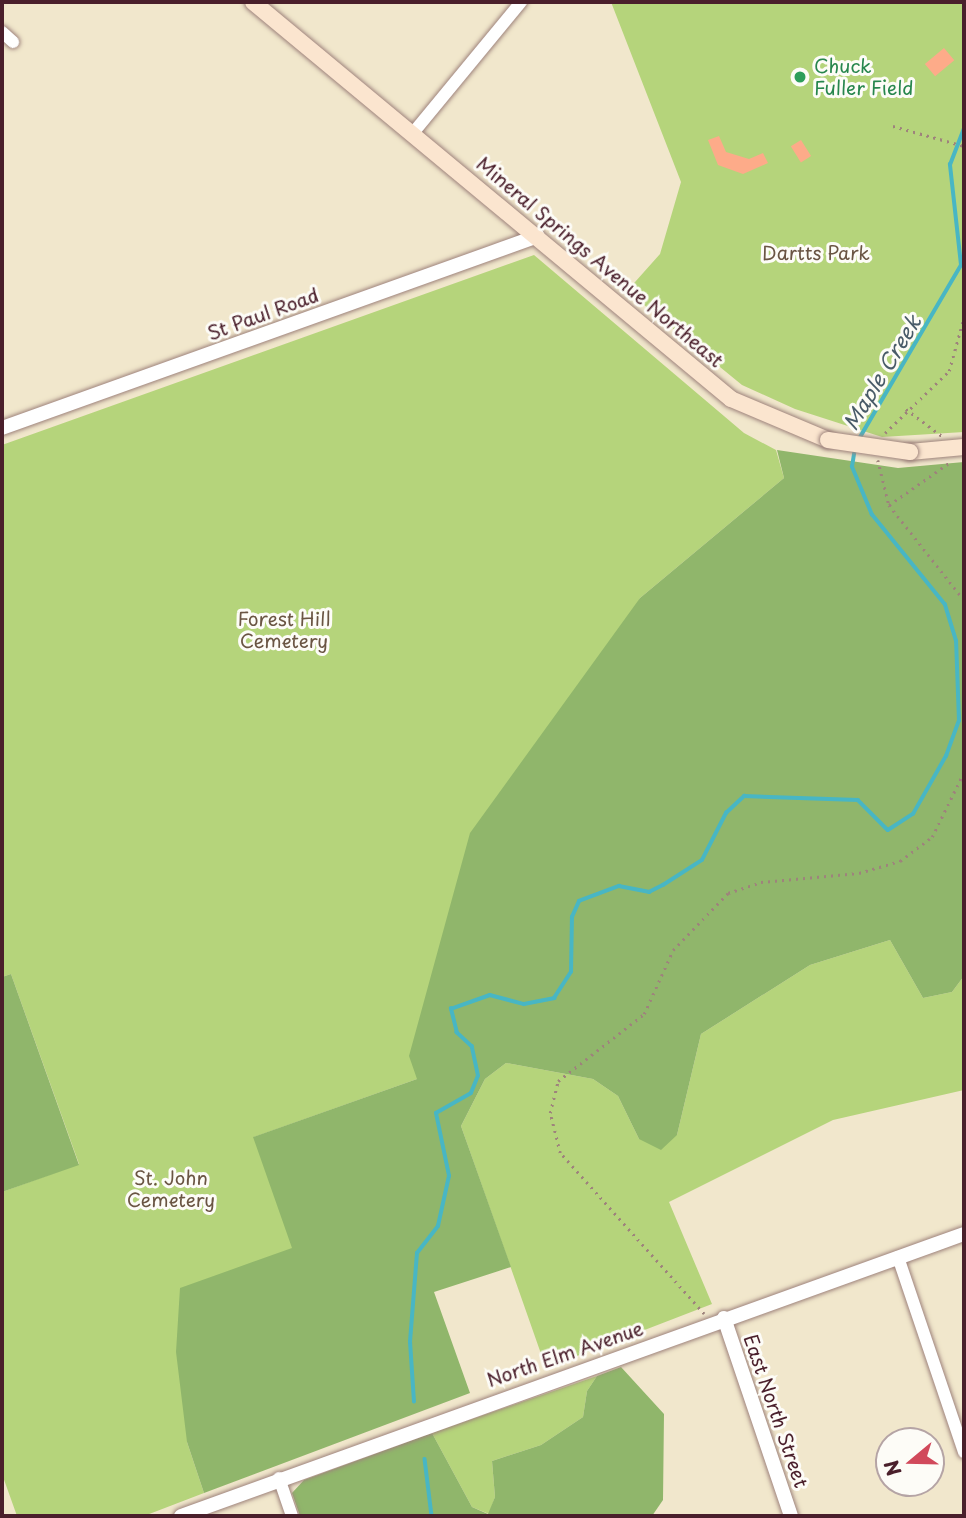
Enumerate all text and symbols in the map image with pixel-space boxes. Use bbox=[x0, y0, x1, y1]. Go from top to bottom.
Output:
place label: Chuck Fuller Field bbox=[814, 55, 914, 99]
marker: Chuck Fuller Field bbox=[792, 69, 808, 85]
street label: Mineral Springs Avenue Northeast bbox=[473, 153, 727, 371]
park label: Dartts Park bbox=[762, 242, 870, 264]
street label: St Paul Road bbox=[205, 283, 321, 345]
water label: Maple Creek bbox=[837, 310, 925, 434]
park label: Forest Hill Cemetery bbox=[237, 608, 331, 652]
park label: St. John Cemetery bbox=[127, 1167, 215, 1211]
street label: North Elm Avenue bbox=[484, 1317, 646, 1391]
street label: East North Street bbox=[739, 1331, 813, 1491]
north arrow bbox=[875, 1427, 945, 1497]
text: N bbox=[876, 1457, 908, 1480]

